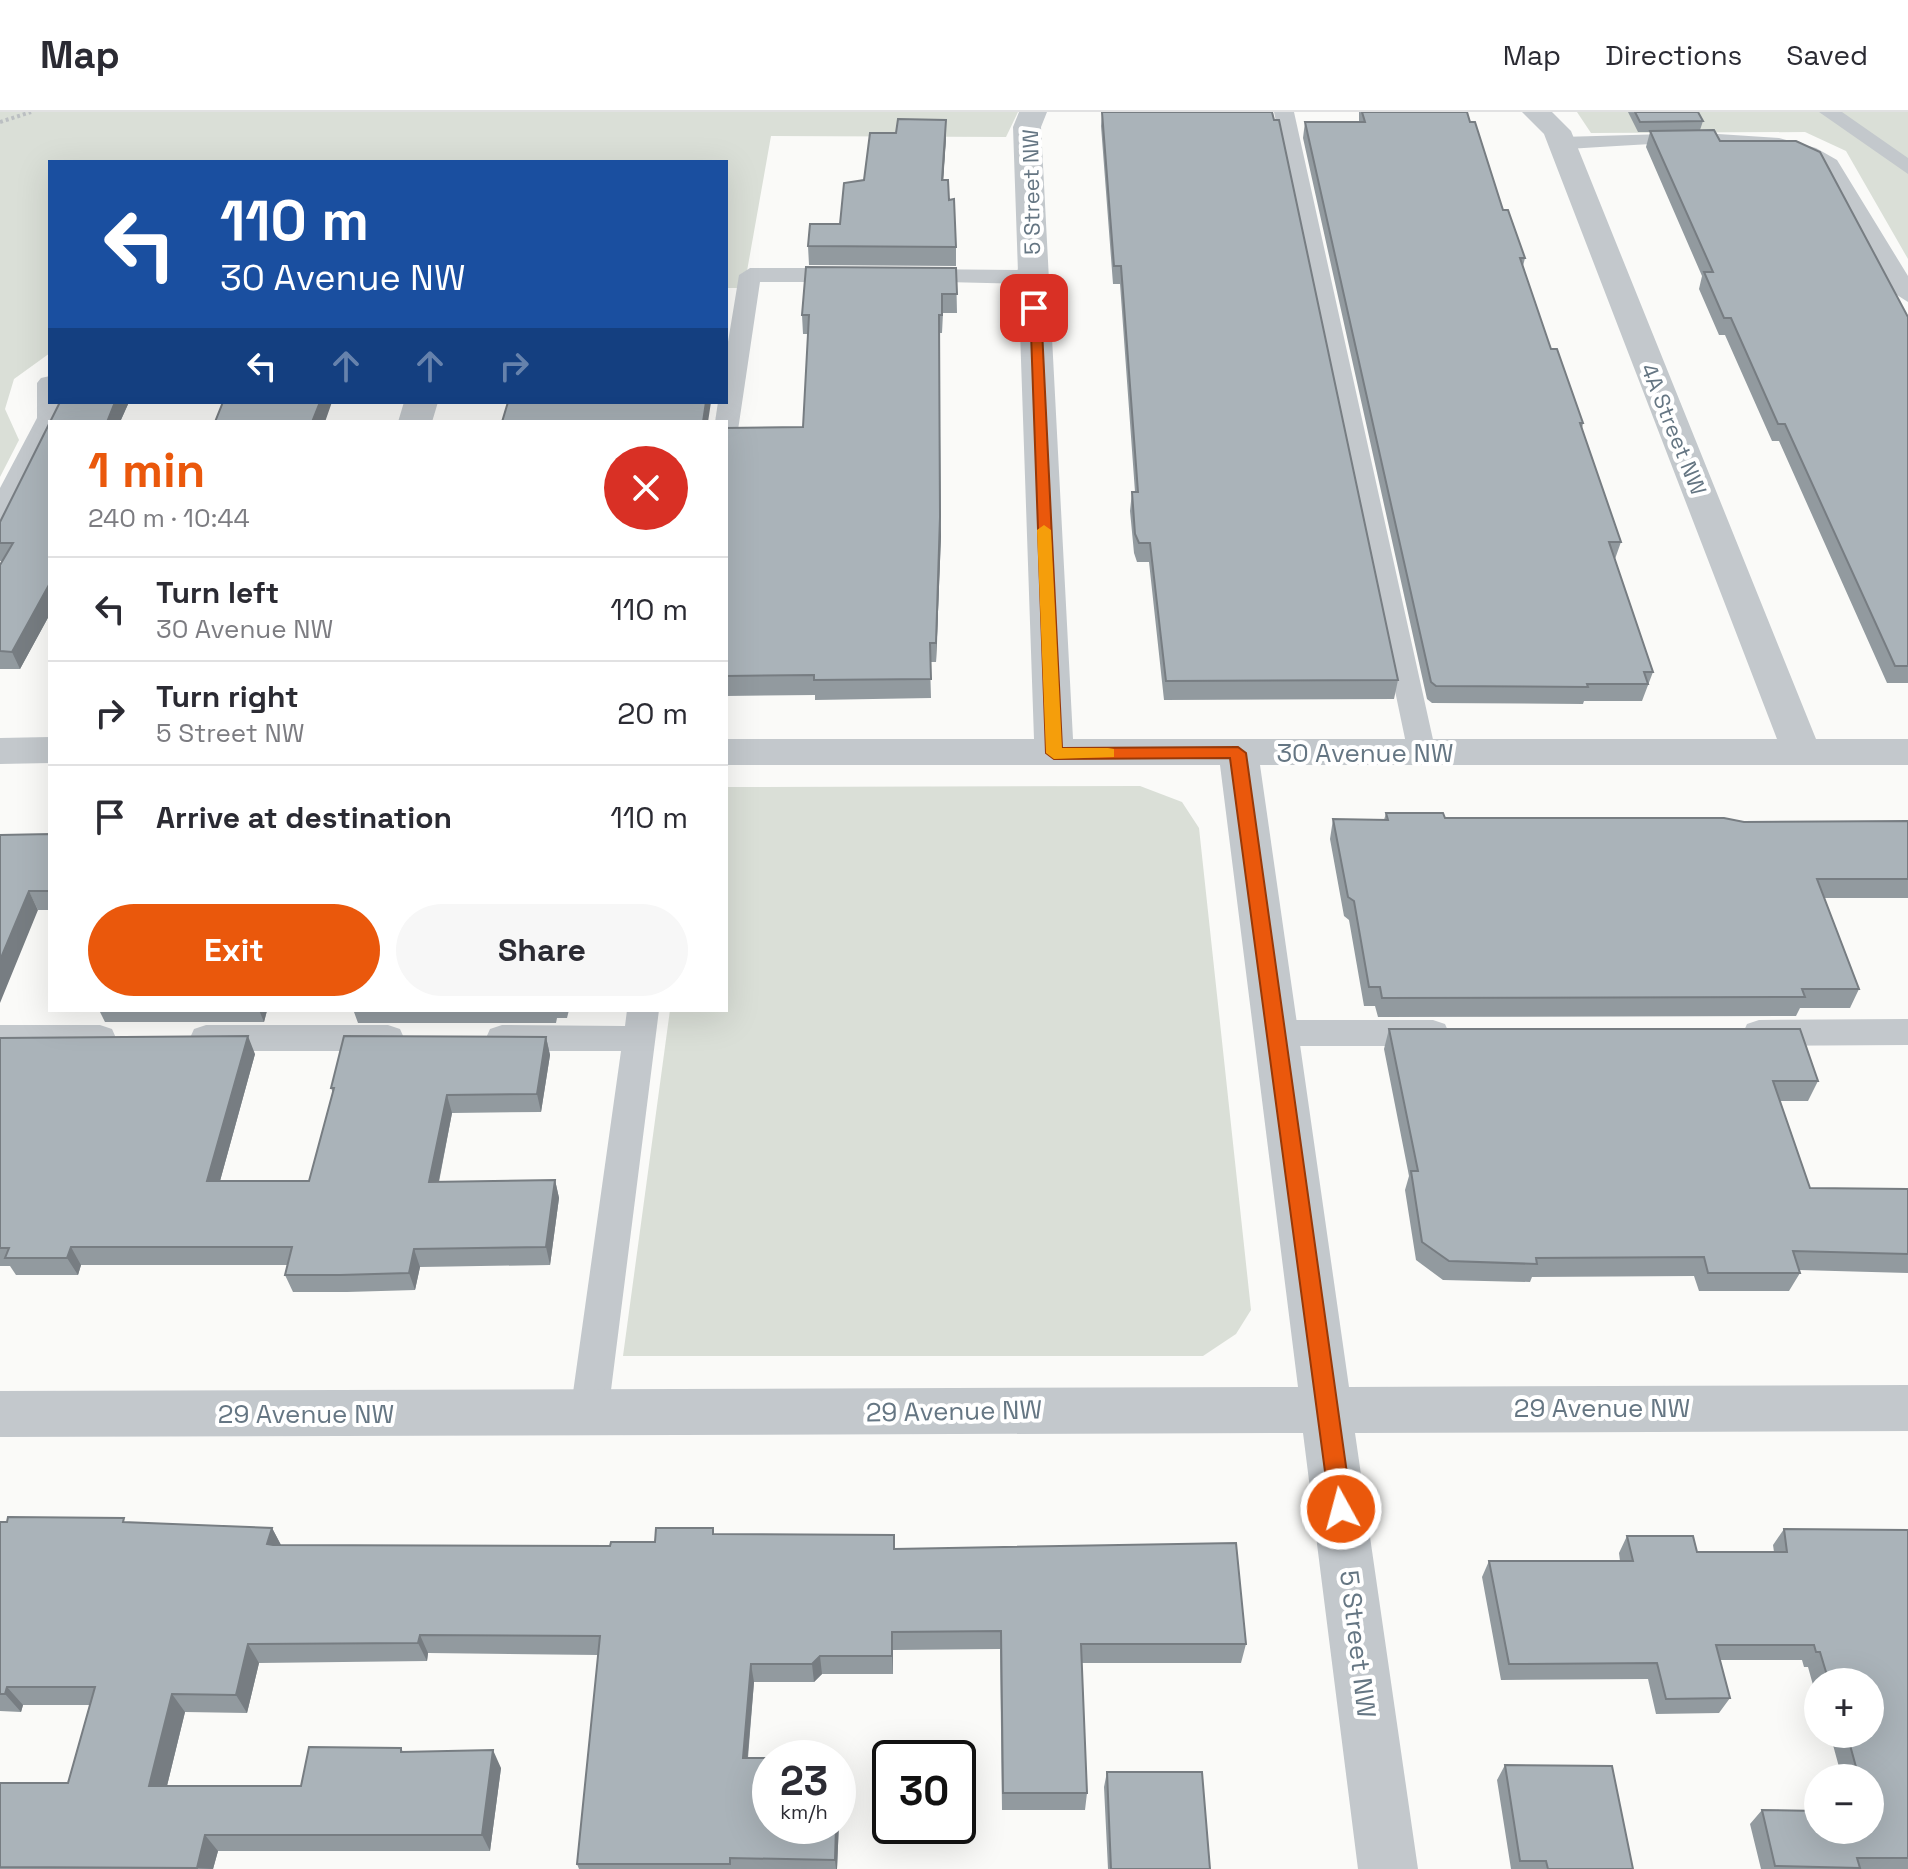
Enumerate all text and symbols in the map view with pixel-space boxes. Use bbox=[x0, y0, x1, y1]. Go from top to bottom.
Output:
text: Map bbox=[40, 31, 120, 79]
text: Map bbox=[1503, 37, 1561, 73]
text: Directions bbox=[1605, 37, 1742, 73]
text: Saved bbox=[1786, 37, 1868, 73]
street label: 5 Street NW bbox=[1016, 129, 1046, 255]
text: 110 m bbox=[220, 185, 369, 256]
icon: left bbox=[88, 192, 192, 296]
text: 30 Avenue NW bbox=[220, 255, 465, 301]
pin bbox=[1000, 274, 1068, 342]
icon: arrive bbox=[1012, 286, 1056, 330]
icon: left bbox=[240, 344, 284, 388]
icon: ahead bbox=[324, 344, 368, 388]
icon: ahead bbox=[408, 344, 452, 388]
icon: right bbox=[492, 344, 536, 388]
street label: 4A Street NW bbox=[1635, 359, 1713, 499]
text: 1 min bbox=[88, 440, 205, 501]
button: close bbox=[604, 446, 688, 530]
text: 240 m · 10:44 bbox=[88, 501, 250, 535]
text: Turn left bbox=[156, 573, 279, 612]
icon: left bbox=[88, 587, 132, 631]
text: 110 m bbox=[610, 590, 688, 629]
text: 30 Avenue NW bbox=[156, 612, 333, 646]
text: Turn right bbox=[156, 677, 299, 716]
icon: right bbox=[88, 691, 132, 735]
text: 20 m bbox=[617, 694, 688, 733]
text: 5 Street NW bbox=[156, 716, 304, 750]
street label: 30 Avenue NW bbox=[1276, 736, 1454, 770]
icon: arrive bbox=[88, 795, 132, 839]
text: Arrive at destination bbox=[156, 798, 452, 837]
text: 110 m bbox=[610, 798, 688, 837]
button: Exit bbox=[88, 904, 380, 996]
button: Share bbox=[396, 904, 688, 996]
street label: 29 Avenue NW bbox=[1514, 1391, 1690, 1425]
street label: 29 Avenue NW bbox=[866, 1392, 1042, 1430]
street label: 29 Avenue NW bbox=[218, 1397, 394, 1431]
position arrow bbox=[1299, 1467, 1383, 1551]
street label: 5 Street NW bbox=[1332, 1568, 1384, 1720]
map controls bbox=[1804, 1668, 1884, 1844]
button: + bbox=[1804, 1668, 1884, 1748]
speed limit sign: 30 bbox=[872, 1740, 976, 1844]
text: 23 bbox=[780, 1756, 828, 1807]
button: − bbox=[1804, 1764, 1884, 1844]
text: km/h bbox=[780, 1799, 828, 1825]

